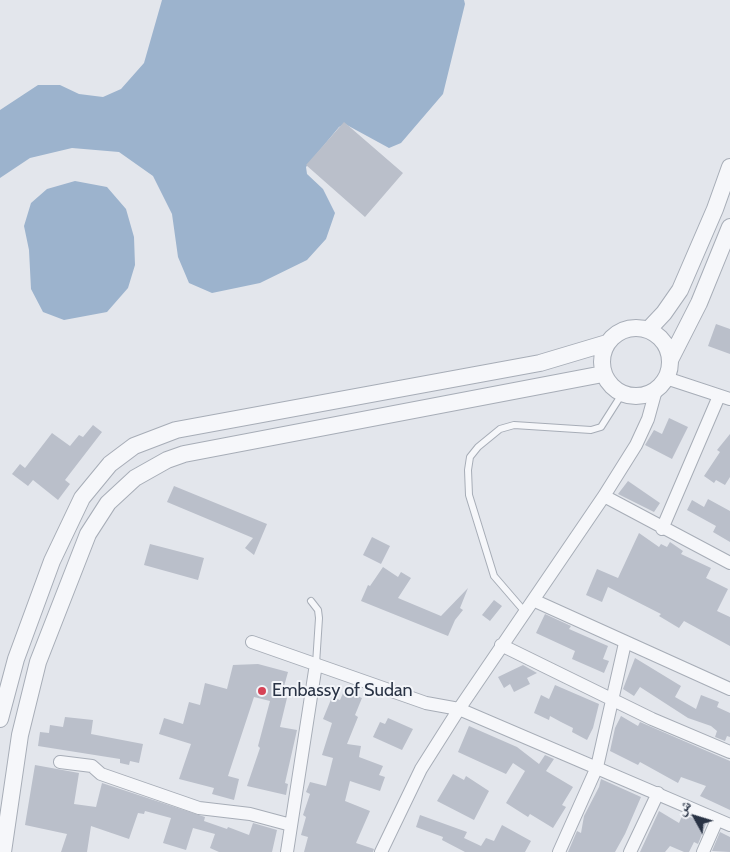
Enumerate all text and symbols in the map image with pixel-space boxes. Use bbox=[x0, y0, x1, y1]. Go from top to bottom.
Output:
place label: Embassy of Sudan bbox=[272, 680, 413, 702]
marker: Embassy of Sudan bbox=[256, 685, 268, 697]
north arrow bbox=[670, 792, 720, 842]
text: ش bbox=[672, 796, 695, 819]

